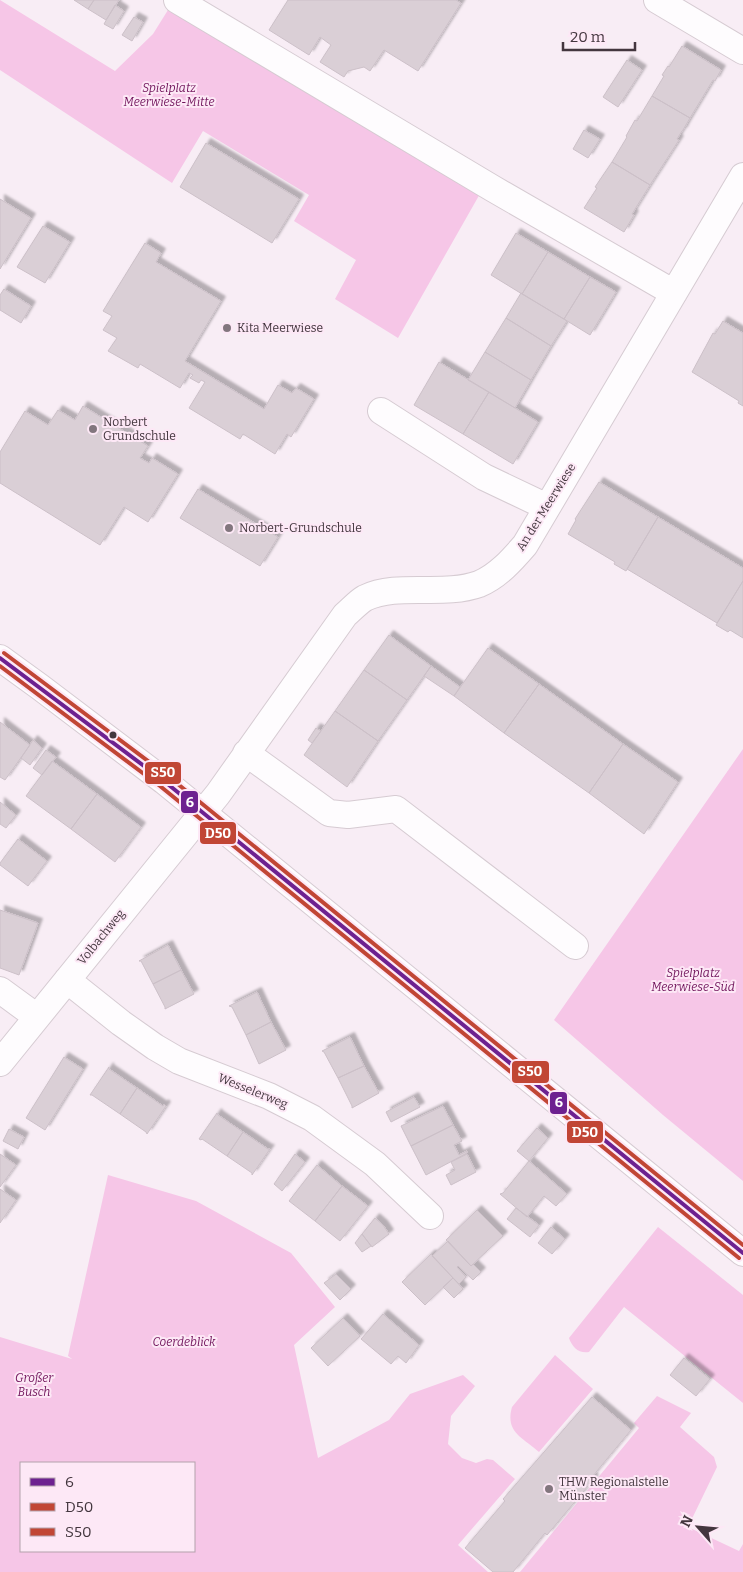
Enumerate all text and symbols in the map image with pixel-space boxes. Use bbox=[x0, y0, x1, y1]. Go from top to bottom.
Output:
scale bar bbox=[563, 20, 636, 52]
text: 20 m bbox=[570, 28, 606, 46]
park label: Spielplatz Meerwiese-Mitte bbox=[124, 81, 214, 109]
place label: Kita Meerwiese bbox=[237, 321, 323, 335]
marker: Kita Meerwiese bbox=[221, 322, 233, 334]
place label: Norbert Grundschule bbox=[103, 415, 176, 443]
marker: Norbert Grundschule bbox=[87, 423, 99, 435]
street label: An der Meerwiese bbox=[513, 461, 579, 553]
place label: Norbert-Grundschule bbox=[239, 521, 362, 535]
marker: Norbert-Grundschule bbox=[223, 522, 235, 534]
unlabelled marker bbox=[108, 730, 118, 740]
line badge: S50 bbox=[144, 761, 182, 785]
text: S50 bbox=[151, 764, 176, 781]
line badge: 6 bbox=[180, 790, 199, 814]
text: 6 bbox=[186, 794, 194, 811]
line badge: D50 bbox=[199, 821, 237, 845]
text: D50 bbox=[205, 825, 231, 842]
street label: Volbachweg bbox=[74, 906, 128, 967]
park label: Spielplatz Meerwiese-Süd bbox=[651, 966, 735, 994]
line badge: S50 bbox=[511, 1060, 550, 1084]
text: S50 bbox=[518, 1063, 543, 1080]
street label: Wesselerweg bbox=[216, 1071, 290, 1111]
line badge: 6 bbox=[549, 1091, 568, 1115]
text: 6 bbox=[555, 1094, 563, 1111]
line badge: D50 bbox=[566, 1120, 604, 1144]
text: D50 bbox=[572, 1124, 598, 1141]
park label: Coerdeblick bbox=[152, 1335, 216, 1349]
park label: Großer Busch bbox=[15, 1371, 54, 1399]
legend bbox=[20, 1462, 195, 1552]
text: 6 bbox=[65, 1473, 74, 1491]
place label: THW Regionalstelle Münster bbox=[559, 1475, 669, 1503]
marker: THW Regionalstelle Münster bbox=[543, 1483, 555, 1495]
text: D50 bbox=[65, 1498, 93, 1516]
north arrow bbox=[673, 1502, 723, 1552]
text: N bbox=[677, 1512, 697, 1530]
text: S50 bbox=[65, 1523, 92, 1541]

